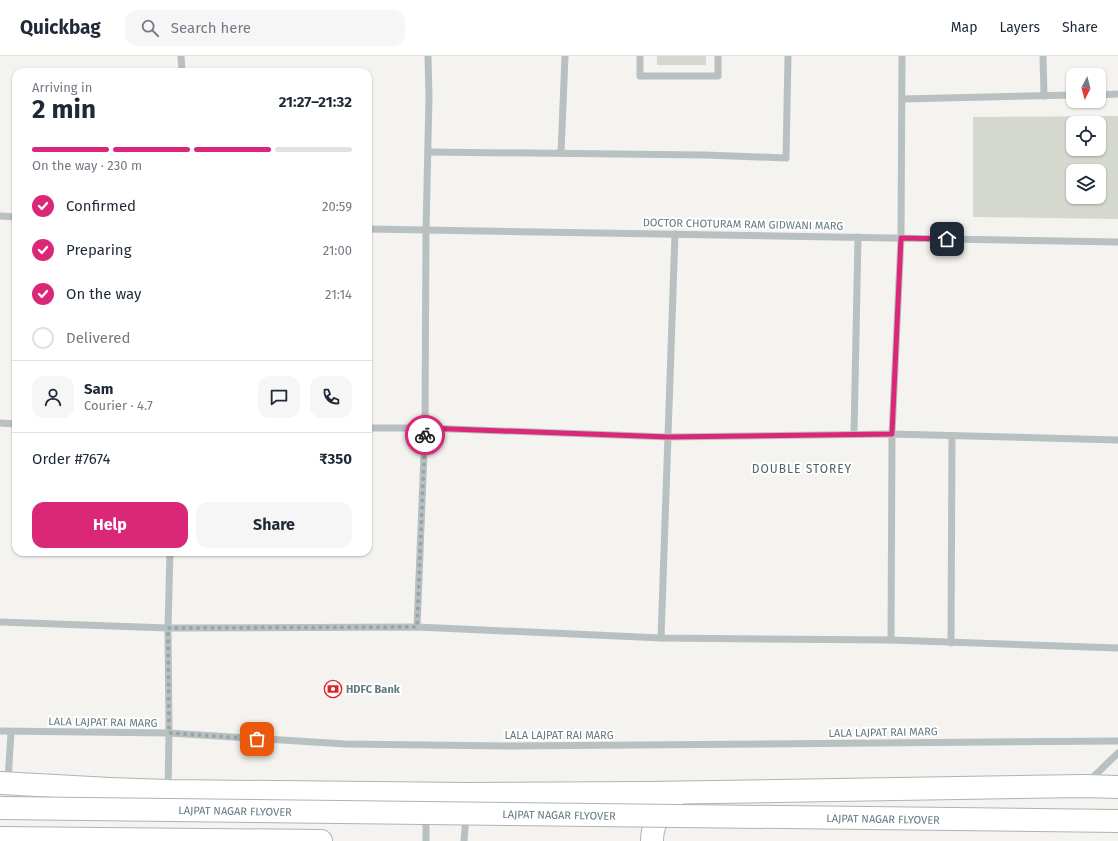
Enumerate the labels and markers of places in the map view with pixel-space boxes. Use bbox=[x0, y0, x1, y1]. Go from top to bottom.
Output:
pin bbox=[930, 222, 964, 256]
bank icon: HDFC Bank bbox=[323, 679, 343, 699]
place label: HDFC Bank bbox=[346, 683, 401, 696]
pin bbox=[240, 722, 274, 756]

